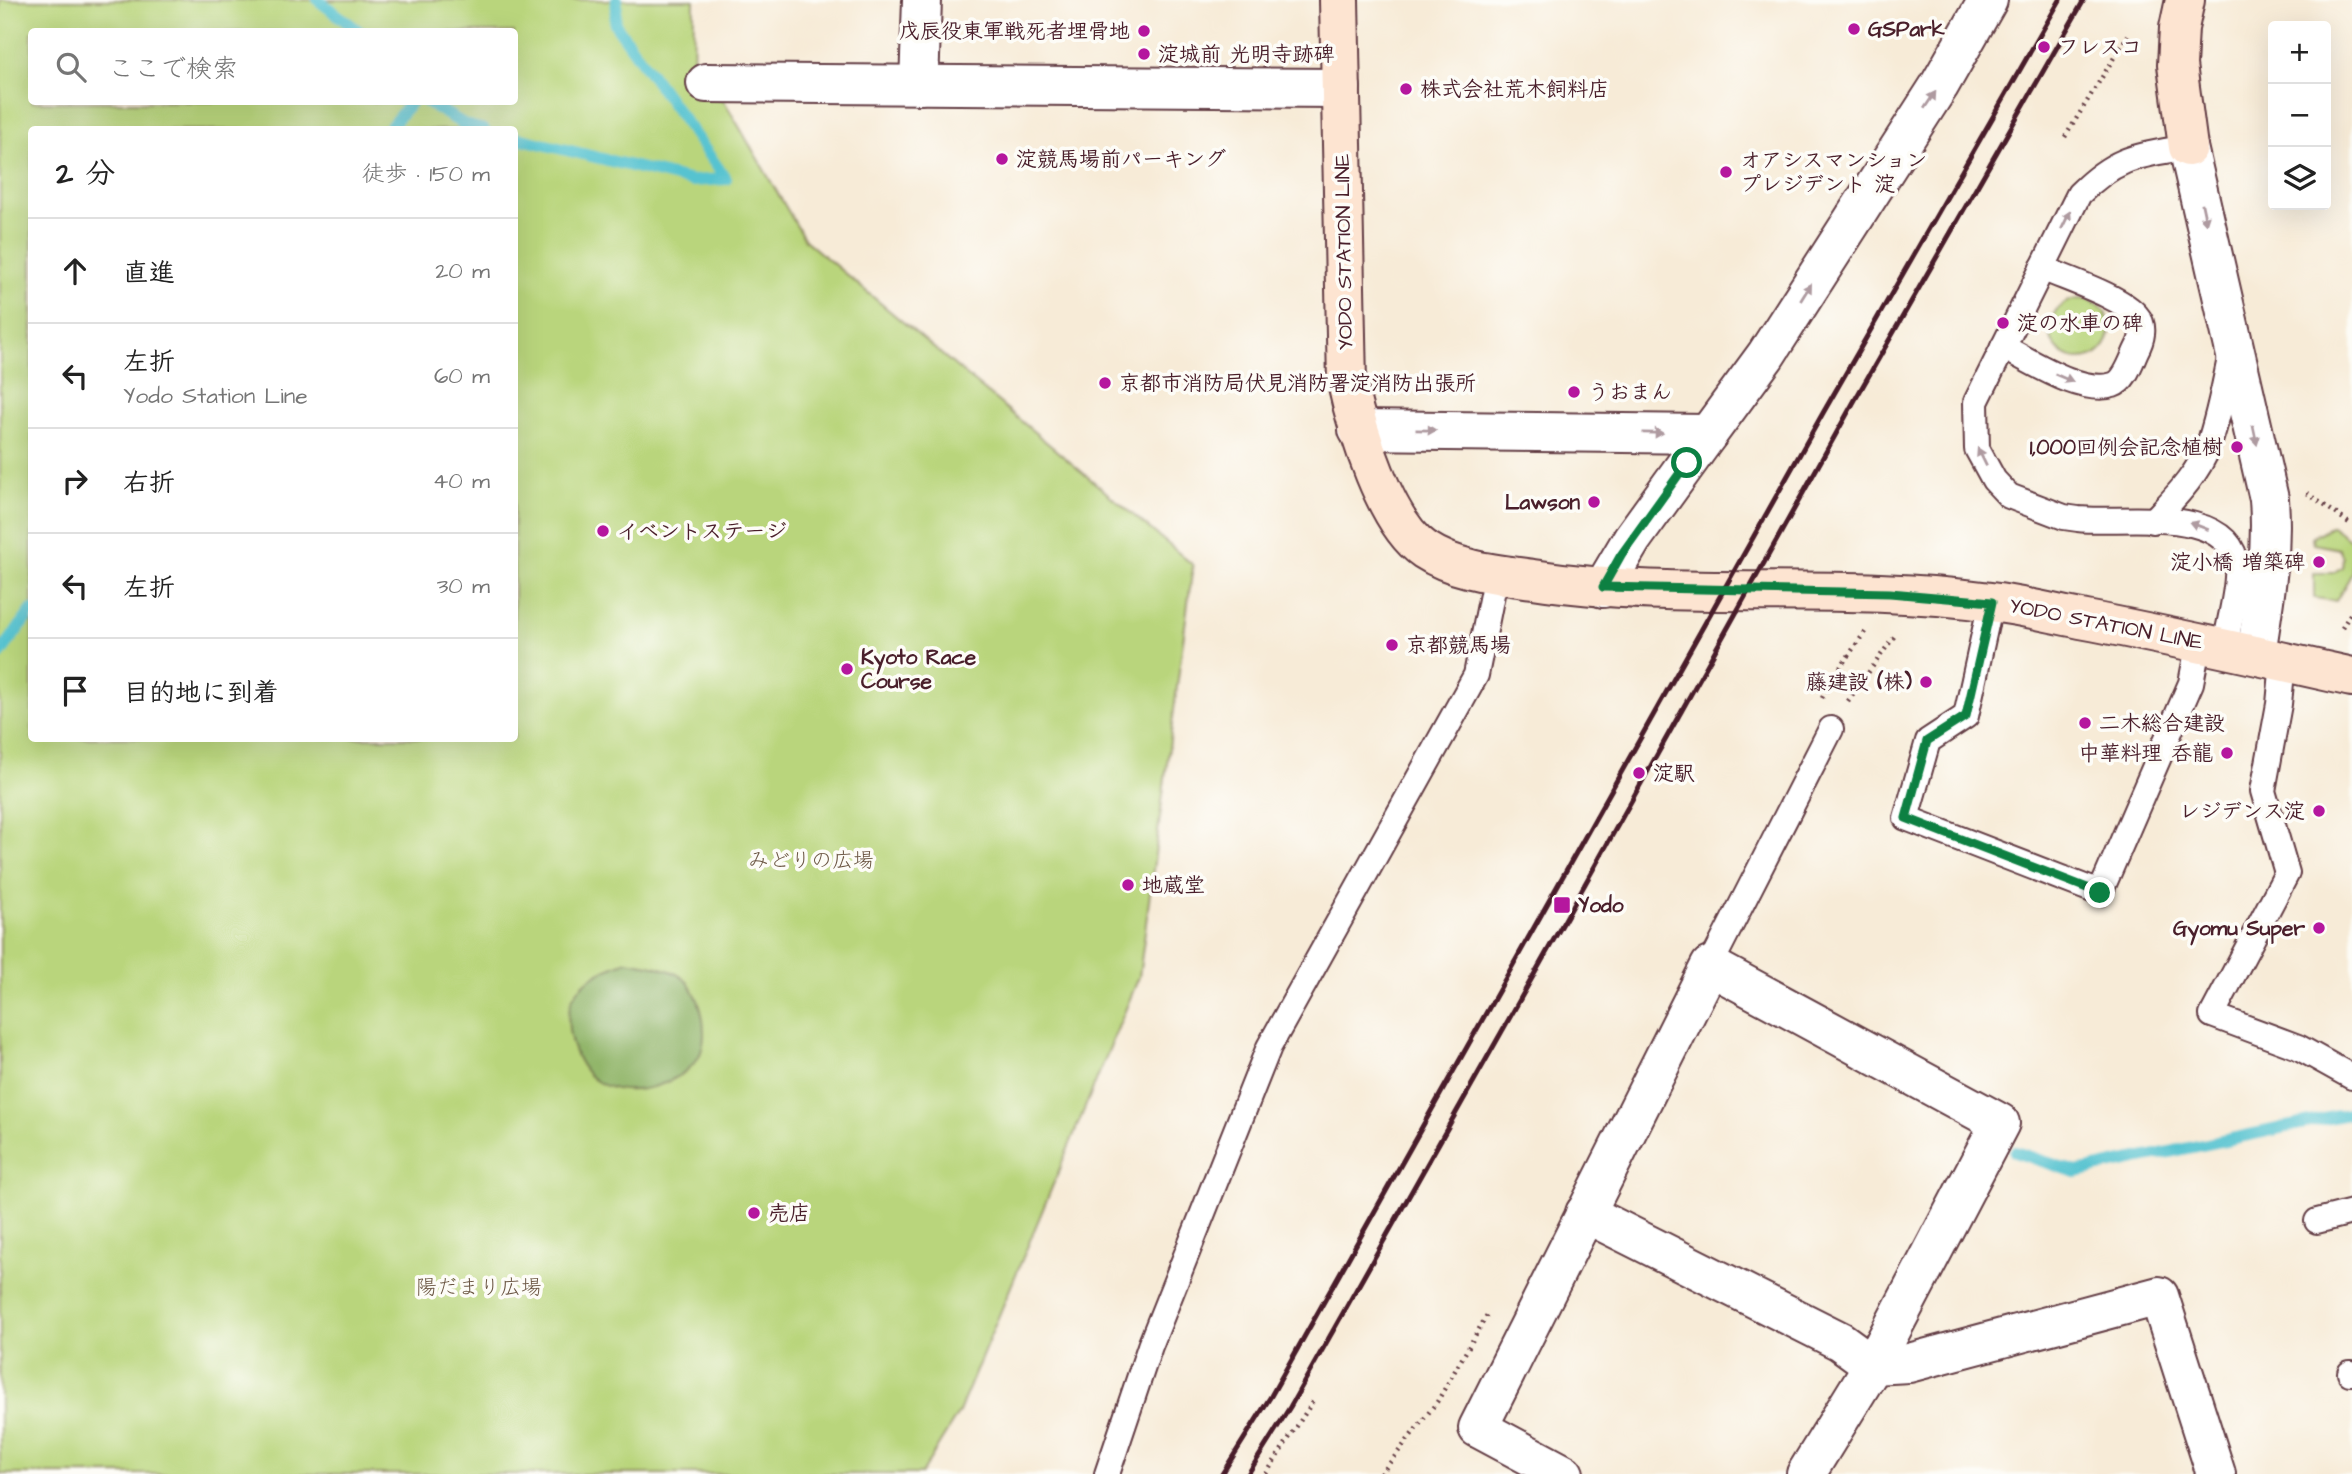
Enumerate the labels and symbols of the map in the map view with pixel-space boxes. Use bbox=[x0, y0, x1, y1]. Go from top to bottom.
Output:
place label: GSPark bbox=[1868, 15, 1945, 44]
place label: 戊辰役東軍戦死者埋骨地 bbox=[899, 17, 1130, 46]
marker: GSPark bbox=[1846, 21, 1862, 37]
marker: 戊辰役東軍戦死者埋骨地 bbox=[1136, 23, 1152, 39]
place label: フレスコ bbox=[2058, 33, 2142, 62]
marker: フレスコ bbox=[2036, 39, 2052, 55]
place label: 淀城前 光明寺跡碑 bbox=[1158, 40, 1334, 69]
marker: 淀城前 光明寺跡碑 bbox=[1136, 46, 1152, 62]
place label: 株式会社荒木飼料店 bbox=[1420, 75, 1609, 104]
marker: 株式会社荒木飼料店 bbox=[1398, 81, 1414, 97]
one-way arrow bbox=[1923, 91, 1936, 110]
place label: 淀競馬場前パーキング bbox=[1016, 145, 1226, 174]
place label: オアシスマンション プレジデント 淀 bbox=[1740, 146, 1927, 199]
marker: 淀競馬場前パーキング bbox=[994, 151, 1010, 167]
street label: YODO STATION LINE bbox=[1328, 153, 1360, 351]
marker: オアシスマンション プレジデント 淀 bbox=[1718, 164, 1734, 180]
one-way arrow bbox=[2199, 203, 2210, 225]
one-way arrow bbox=[2060, 210, 2071, 230]
one-way arrow bbox=[1800, 282, 1813, 301]
place label: 淀の水車の碑 bbox=[2017, 309, 2143, 338]
marker: 淀の水車の碑 bbox=[1995, 315, 2011, 331]
place label: 京都市消防局伏見消防署淀消防出張所 bbox=[1119, 369, 1476, 398]
one-way arrow bbox=[2054, 372, 2075, 383]
marker: 京都市消防局伏見消防署淀消防出張所 bbox=[1097, 375, 1113, 391]
place label: うおまん bbox=[1588, 378, 1672, 407]
marker: うおまん bbox=[1566, 384, 1582, 400]
one-way arrow bbox=[1415, 424, 1437, 436]
one-way arrow bbox=[2249, 424, 2260, 446]
one-way arrow bbox=[1643, 427, 1665, 439]
place label: 1,000回例会記念植樹 bbox=[2030, 433, 2223, 462]
marker: 1,000回例会記念植樹 bbox=[2229, 439, 2245, 455]
route start bbox=[1671, 447, 1702, 478]
one-way arrow bbox=[1976, 447, 1988, 467]
place label: Lawson bbox=[1505, 488, 1580, 517]
marker: Lawson bbox=[1586, 494, 1602, 510]
place label: イベントステージ bbox=[617, 517, 787, 546]
one-way arrow bbox=[2188, 521, 2209, 532]
marker: イベントステージ bbox=[595, 523, 611, 539]
place label: 淀小橋 増築碑 bbox=[2171, 548, 2305, 577]
marker: 淀小橋 増築碑 bbox=[2311, 554, 2327, 570]
street label: YODO STATION LINE bbox=[2007, 591, 2206, 657]
place label: 京都競馬場 bbox=[1406, 631, 1511, 660]
marker: 京都競馬場 bbox=[1384, 637, 1400, 653]
place label: Kyoto Race Course bbox=[861, 643, 977, 696]
marker: Kyoto Race Course bbox=[839, 661, 855, 677]
place label: 藤建設 (株) bbox=[1806, 668, 1913, 697]
marker: 藤建設 (株) bbox=[1918, 674, 1934, 690]
place label: 二木総合建設 bbox=[2099, 709, 2225, 738]
marker: 二木総合建設 bbox=[2077, 715, 2093, 731]
place label: 中華料理 呑龍 bbox=[2079, 739, 2213, 768]
marker: 中華料理 呑龍 bbox=[2219, 745, 2235, 761]
place label: 淀駅 bbox=[1653, 759, 1695, 788]
marker: 淀駅 bbox=[1631, 765, 1647, 781]
place label: レジデンス淀 bbox=[2179, 797, 2305, 826]
marker: レジデンス淀 bbox=[2311, 803, 2327, 819]
park label: みどりの広場 bbox=[748, 846, 874, 875]
place label: 地蔵堂 bbox=[1142, 871, 1205, 900]
marker: 地蔵堂 bbox=[1120, 877, 1136, 893]
route end bbox=[2084, 877, 2115, 908]
place label: Yodo bbox=[1578, 891, 1624, 920]
marker: Yodo bbox=[1552, 895, 1572, 915]
place label: Gyomu Super bbox=[2173, 914, 2305, 946]
marker: Gyomu Super bbox=[2311, 920, 2327, 936]
place label: 売店 bbox=[768, 1199, 810, 1228]
marker: 売店 bbox=[746, 1205, 762, 1221]
park label: 陽だまり広場 bbox=[416, 1273, 542, 1302]

